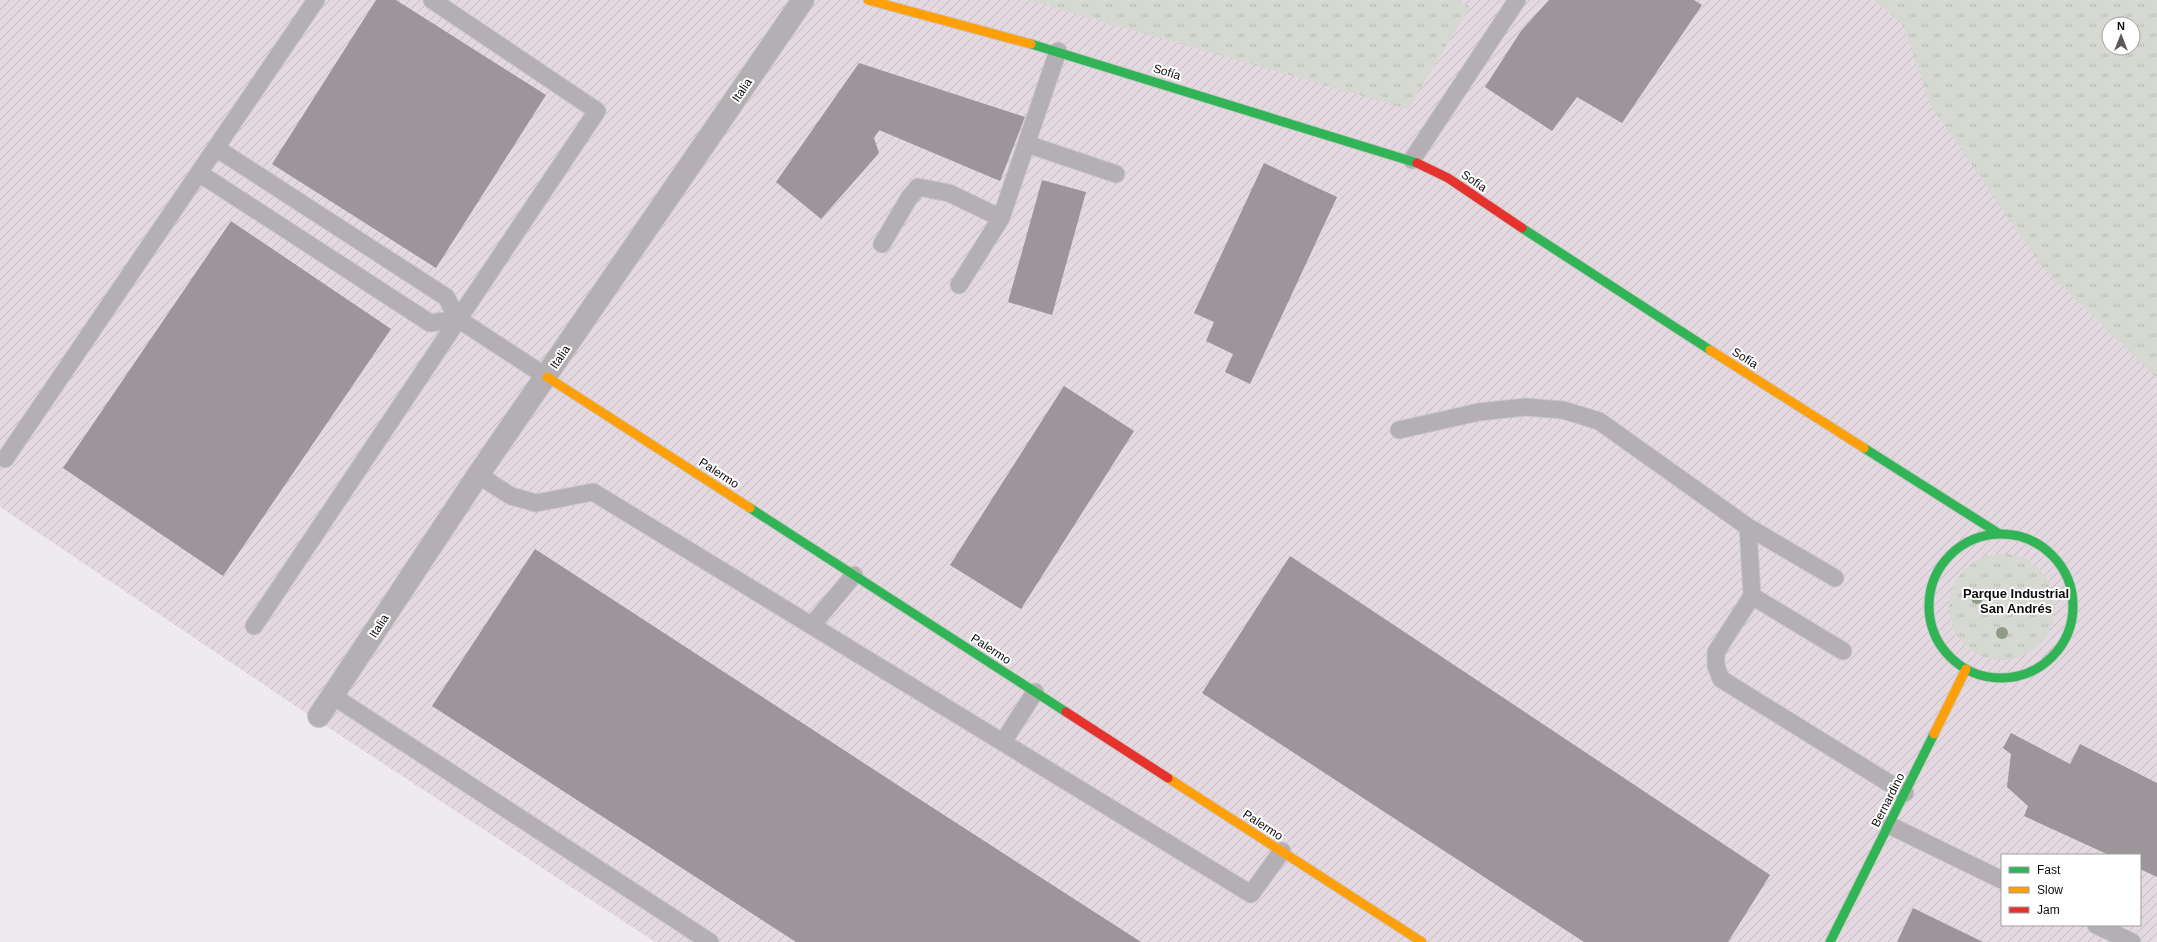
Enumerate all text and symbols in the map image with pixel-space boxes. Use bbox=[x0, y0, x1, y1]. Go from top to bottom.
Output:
north arrow bbox=[2101, 16, 2141, 56]
text: N bbox=[2117, 20, 2125, 32]
street label: Sofía bbox=[1152, 61, 1183, 83]
street label: Italia bbox=[729, 75, 755, 104]
street label: Sofía bbox=[1458, 167, 1490, 195]
street label: Italia bbox=[547, 342, 573, 371]
street label: Sofía bbox=[1729, 345, 1761, 372]
street label: Palermo bbox=[696, 455, 742, 491]
district label: Parque Industrial San Andrés bbox=[1963, 586, 2069, 616]
street label: Italia bbox=[366, 611, 392, 640]
street label: Palermo bbox=[968, 631, 1014, 667]
street label: Bernardino bbox=[1868, 770, 1908, 829]
street label: Palermo bbox=[1240, 807, 1286, 843]
legend bbox=[2001, 854, 2141, 926]
text: Fast bbox=[2037, 863, 2061, 877]
text: Slow bbox=[2037, 883, 2063, 897]
text: Jam bbox=[2037, 903, 2060, 917]

